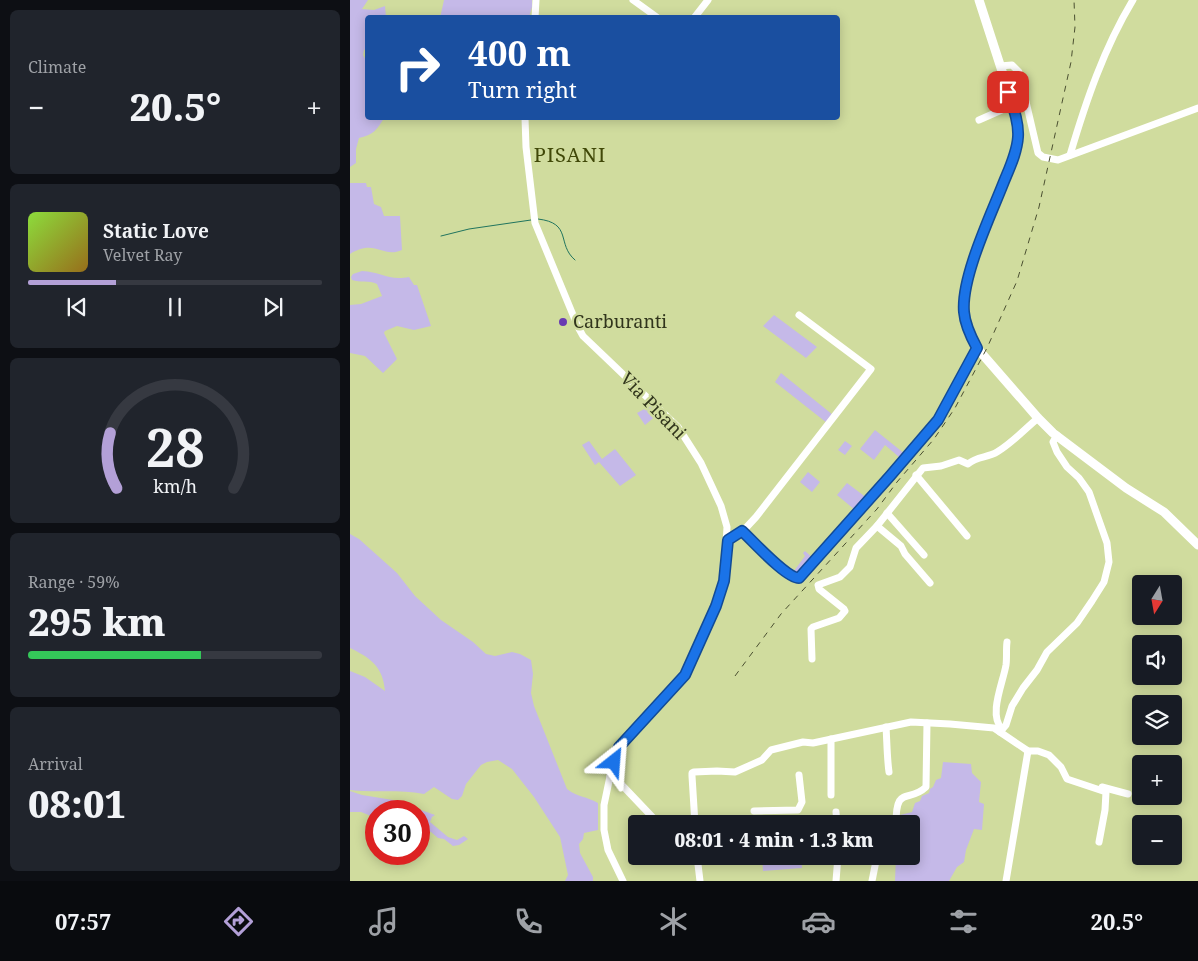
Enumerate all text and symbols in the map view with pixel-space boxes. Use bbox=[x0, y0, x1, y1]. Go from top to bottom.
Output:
text: 400 m bbox=[468, 29, 571, 76]
icon: right bbox=[385, 35, 450, 100]
text: Climate bbox=[28, 56, 86, 78]
pin bbox=[987, 71, 1029, 113]
text: Turn right bbox=[468, 74, 577, 104]
icon: arrive bbox=[994, 78, 1022, 106]
text: 20.5° bbox=[129, 80, 221, 132]
text: − bbox=[28, 88, 44, 126]
text: + bbox=[306, 88, 322, 126]
district label: PISANI bbox=[534, 141, 606, 168]
text: Static Love bbox=[103, 218, 209, 244]
text: Velvet Ray bbox=[103, 244, 182, 266]
icon: previous bbox=[63, 293, 91, 321]
icon: pause bbox=[161, 293, 189, 321]
icon: next bbox=[259, 293, 287, 321]
place label: Carburanti bbox=[573, 309, 667, 333]
marker: Carburanti bbox=[557, 316, 569, 328]
street label: Via Pisani bbox=[616, 366, 692, 444]
text: 28 bbox=[146, 411, 204, 482]
text: km/h bbox=[153, 474, 197, 498]
text: Range · 59% bbox=[28, 571, 120, 593]
north arrow bbox=[1132, 575, 1182, 625]
map controls bbox=[1132, 575, 1182, 865]
text: 295 km bbox=[28, 595, 166, 647]
button: sound bbox=[1132, 635, 1182, 685]
button: layers bbox=[1132, 695, 1182, 745]
position arrow bbox=[587, 735, 639, 787]
text: Arrival bbox=[28, 753, 83, 775]
button: + bbox=[1132, 755, 1182, 805]
text: 08:01 bbox=[28, 777, 126, 829]
speed limit sign: 30 bbox=[365, 800, 430, 865]
button: − bbox=[1132, 815, 1182, 865]
text: 08:01 · 4 min · 1.3 km bbox=[674, 827, 874, 853]
icon: directions bbox=[221, 904, 256, 939]
icon: music bbox=[366, 904, 401, 939]
icon: phone bbox=[511, 904, 546, 939]
icon: climate bbox=[656, 904, 691, 939]
icon: car bbox=[801, 904, 836, 939]
icon: filters bbox=[946, 904, 981, 939]
text: 07:57 bbox=[55, 906, 111, 936]
text: 20.5° bbox=[1090, 906, 1143, 936]

